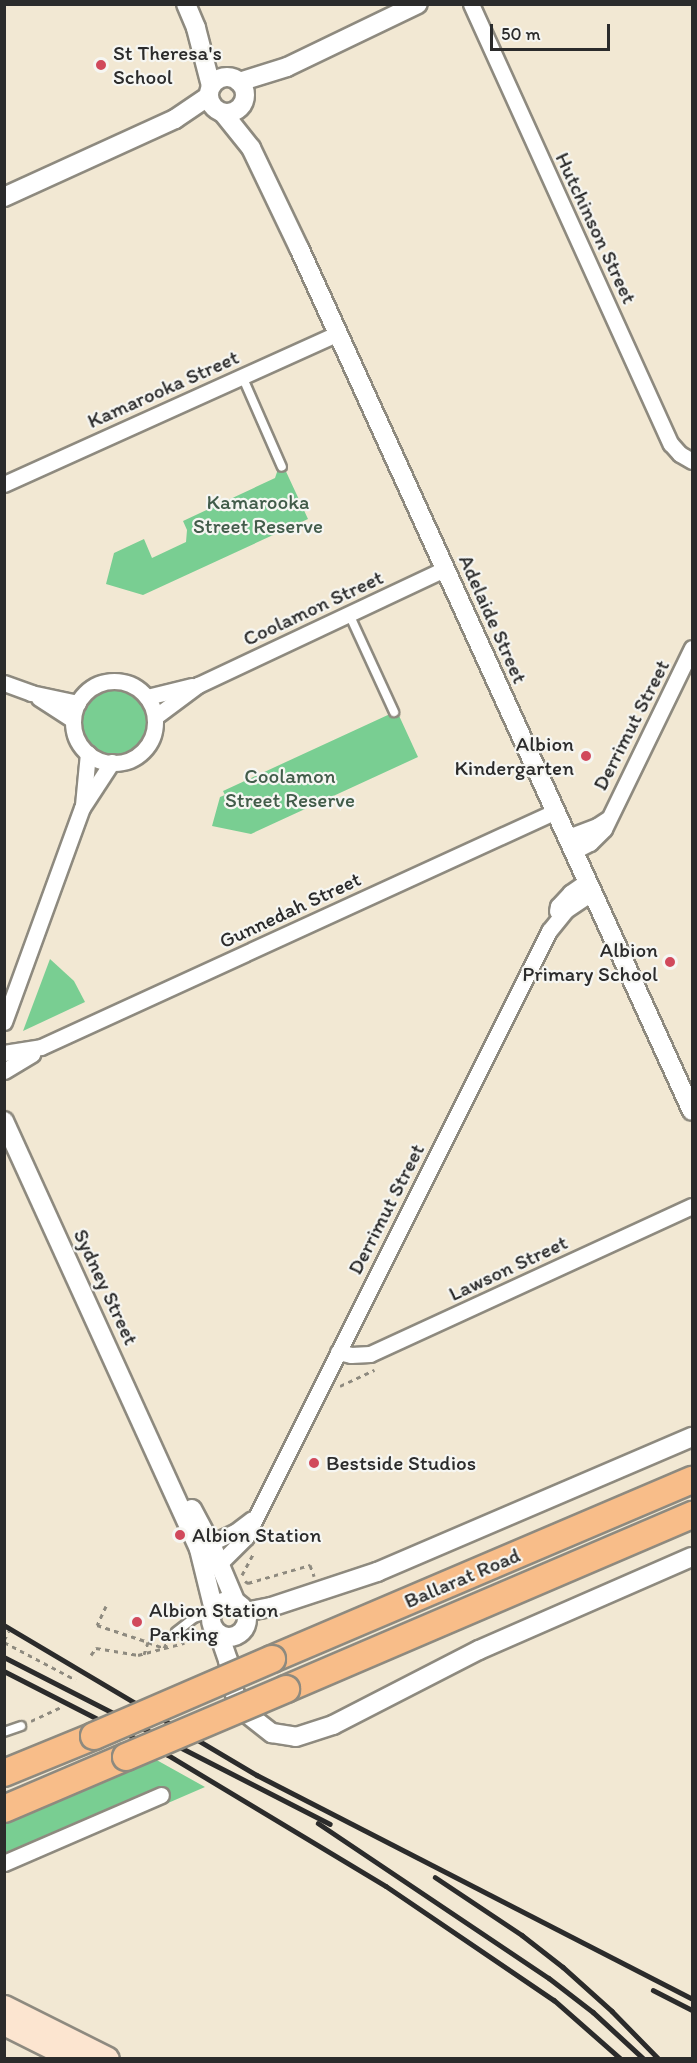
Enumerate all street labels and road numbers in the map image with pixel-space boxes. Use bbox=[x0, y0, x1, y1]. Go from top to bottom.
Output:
street label: Hutchinson Street bbox=[550, 148, 642, 308]
street label: Kamarooka Street bbox=[83, 344, 243, 434]
street label: Adelaide Street bbox=[453, 551, 533, 687]
street label: Coolamon Street bbox=[239, 565, 387, 651]
street label: Derrimut Street bbox=[587, 656, 675, 794]
street label: Gunnedah Street bbox=[215, 866, 365, 954]
street label: Derrimut Street bbox=[342, 1140, 430, 1278]
street label: Sydney Street bbox=[68, 1225, 144, 1349]
street label: Lawson Street bbox=[445, 1230, 571, 1306]
street label: Ballarat Road bbox=[400, 1542, 524, 1614]

